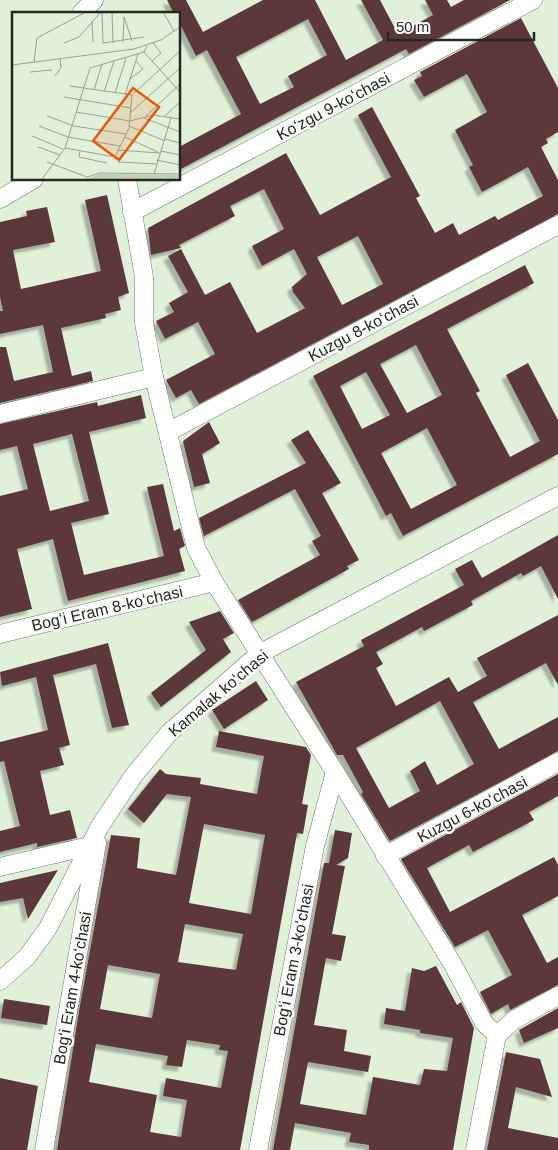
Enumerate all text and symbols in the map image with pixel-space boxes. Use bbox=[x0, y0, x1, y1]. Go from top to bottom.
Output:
scale bar bbox=[388, 10, 534, 42]
inset map bbox=[12, 12, 180, 180]
text: 50 m bbox=[396, 18, 429, 35]
street label: Koʻzgu 9-koʻchasi bbox=[274, 69, 393, 143]
street label: Kuzgu 8-koʻchasi bbox=[305, 292, 421, 365]
street label: Bogʻi Eram 8-koʻchasi bbox=[30, 583, 184, 634]
street label: Kamalak koʻchasi bbox=[165, 647, 271, 740]
street label: Kuzgu 6-koʻchasi bbox=[414, 773, 530, 846]
street label: Bogʻi Eram 3-koʻchasi bbox=[270, 883, 317, 1038]
street label: Bogʻi Eram 4-koʻchasi bbox=[51, 910, 94, 1066]

